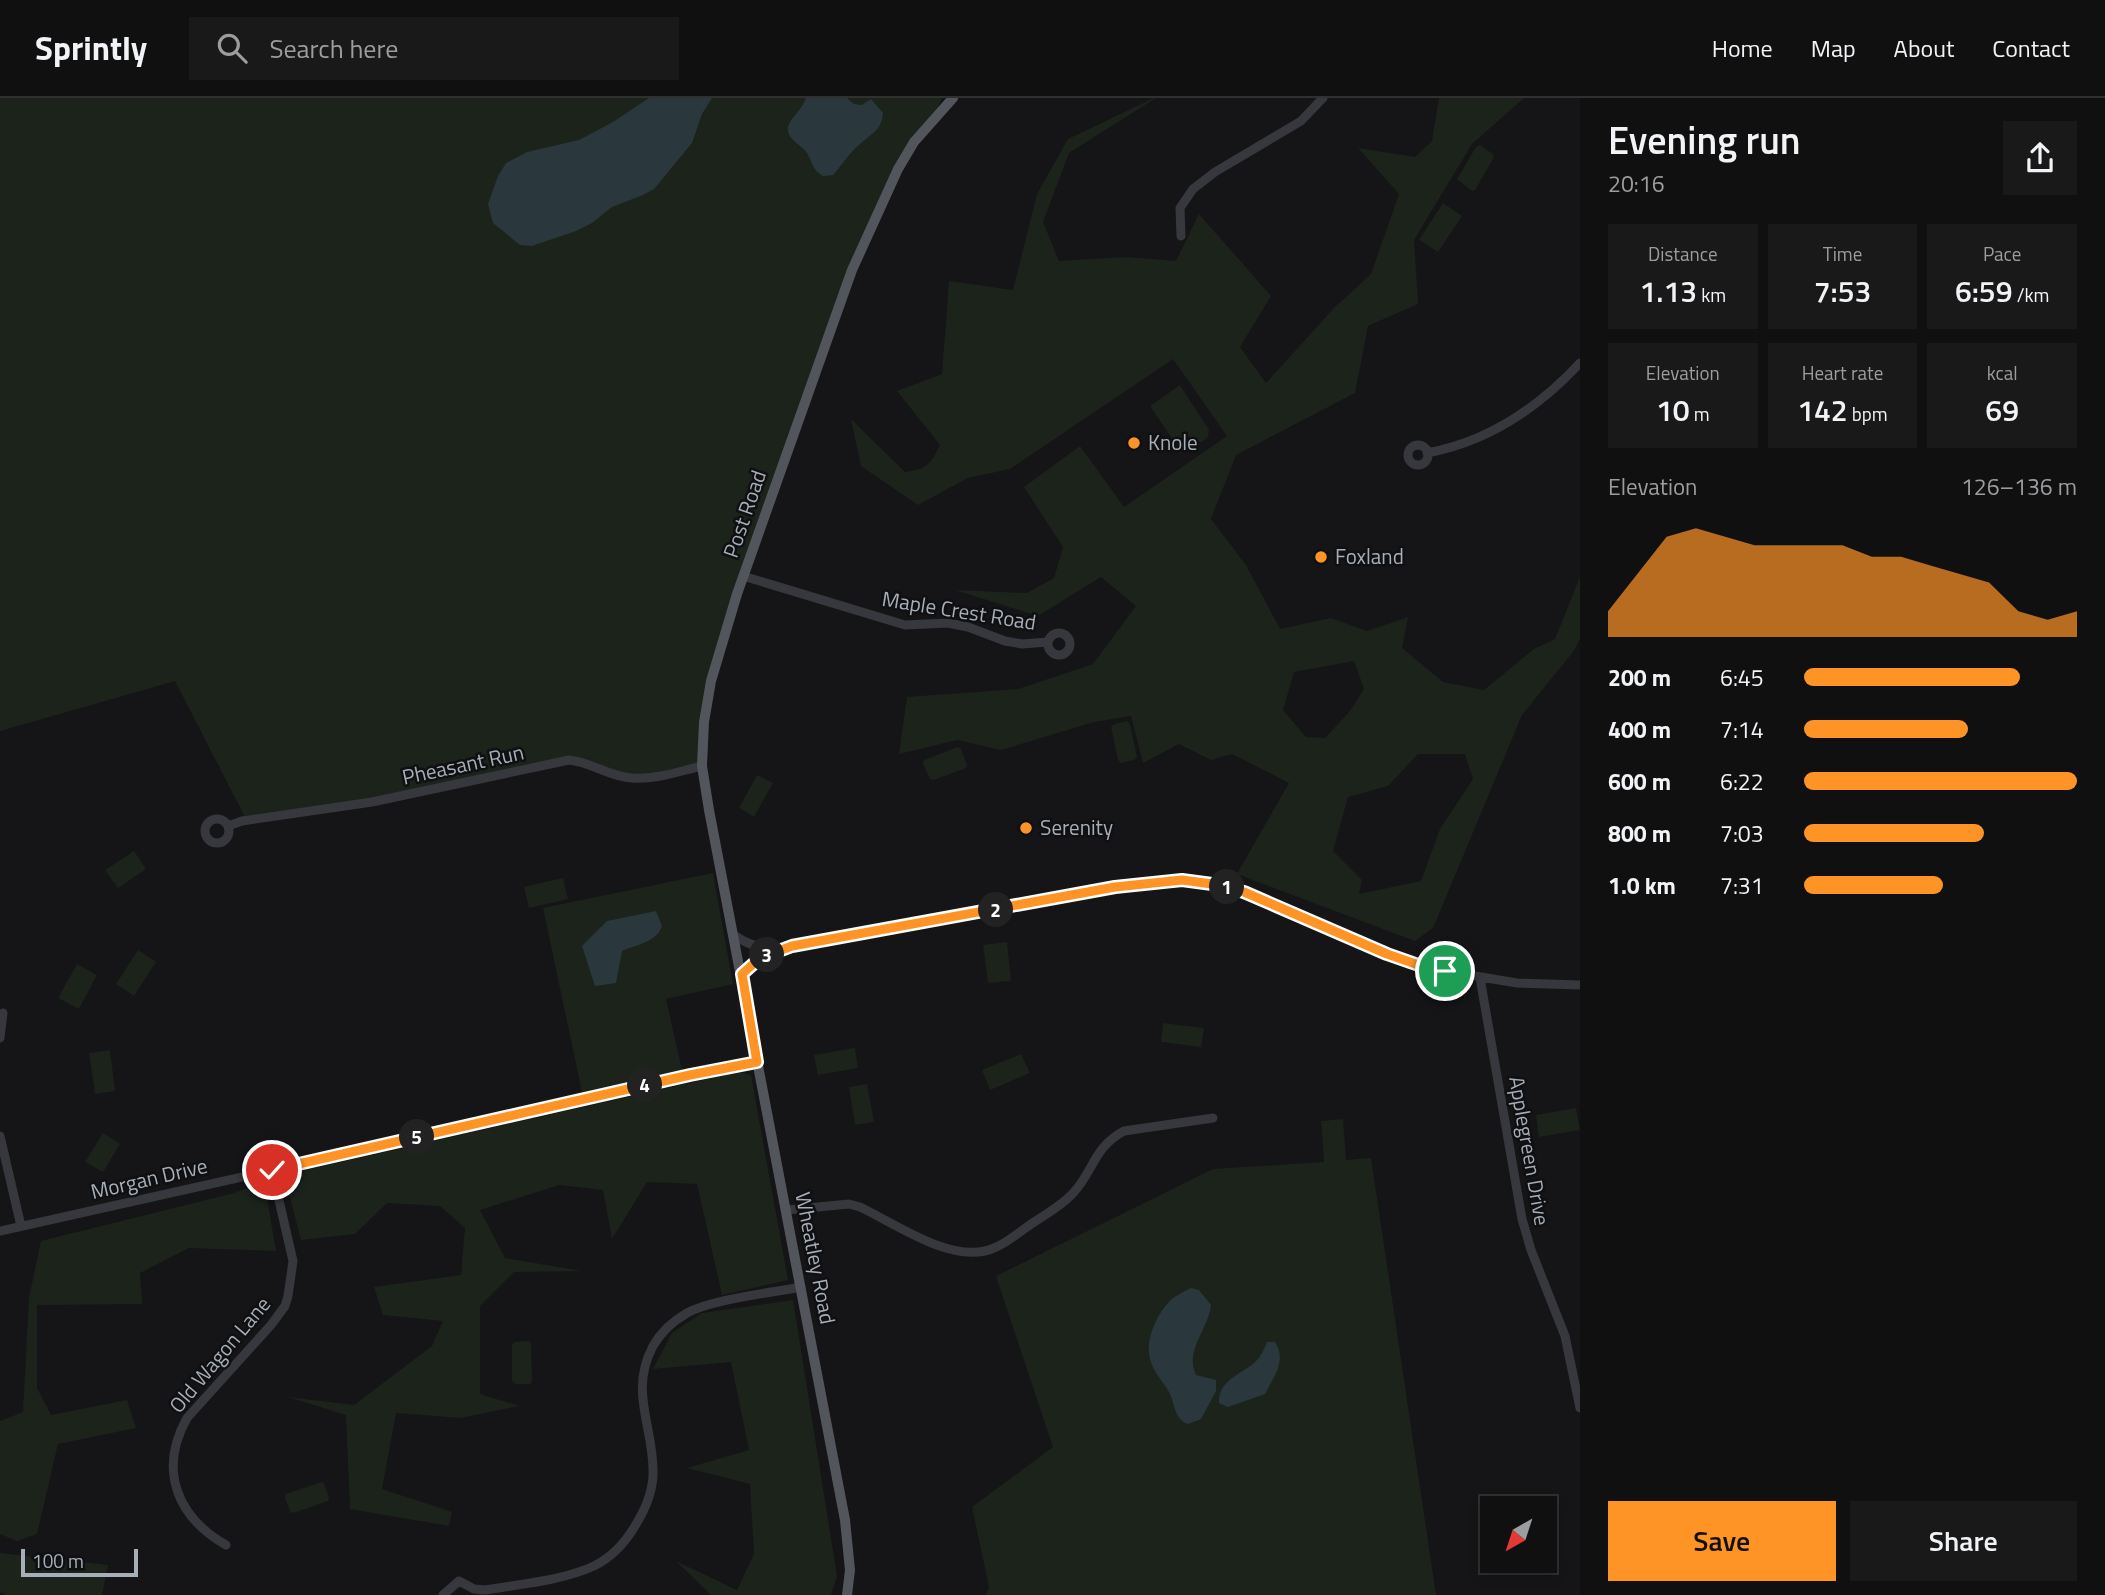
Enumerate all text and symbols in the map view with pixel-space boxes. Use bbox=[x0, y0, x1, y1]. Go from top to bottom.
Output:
search box bbox=[189, 17, 679, 80]
text: Sprintly bbox=[35, 23, 147, 73]
icon: search bbox=[213, 29, 251, 67]
text: Search here bbox=[269, 29, 398, 68]
text: Home bbox=[1712, 30, 1773, 66]
text: Map bbox=[1811, 30, 1856, 66]
text: About bbox=[1894, 30, 1954, 66]
text: Contact bbox=[1992, 30, 2070, 66]
text: Evening run bbox=[1608, 111, 1801, 169]
button: share bbox=[2003, 121, 2077, 195]
text: 20:16 bbox=[1608, 166, 1665, 201]
text: Distance bbox=[1648, 239, 1718, 268]
text: Time bbox=[1823, 239, 1862, 268]
text: Pace bbox=[1983, 239, 2021, 268]
text: 1.13 bbox=[1639, 268, 1697, 314]
text: 7:53 bbox=[1814, 268, 1871, 314]
text: 6:59 bbox=[1955, 268, 2012, 314]
text: km bbox=[1697, 280, 1726, 309]
text: /km bbox=[2012, 280, 2049, 309]
text: Elevation bbox=[1646, 358, 1720, 387]
text: Heart rate bbox=[1802, 358, 1883, 387]
text: kcal bbox=[1987, 358, 2018, 387]
text: 10 bbox=[1656, 387, 1690, 433]
text: 142 bbox=[1797, 387, 1848, 433]
text: 69 bbox=[1985, 387, 2019, 433]
text: m bbox=[1690, 399, 1710, 428]
text: bpm bbox=[1848, 399, 1888, 428]
place label: Knole bbox=[1148, 426, 1198, 458]
marker: Knole bbox=[1126, 435, 1142, 451]
street label: Post Road bbox=[714, 466, 774, 562]
text: Elevation bbox=[1608, 469, 1697, 504]
text: 126–136 m bbox=[1961, 469, 2077, 504]
place label: Foxland bbox=[1335, 540, 1404, 572]
marker: Foxland bbox=[1313, 549, 1329, 565]
street label: Maple Crest Road bbox=[880, 582, 1038, 638]
text: 200 m bbox=[1608, 660, 1671, 695]
text: 6:45 bbox=[1720, 660, 1764, 695]
text: 400 m bbox=[1608, 712, 1671, 747]
text: 7:14 bbox=[1720, 712, 1764, 747]
street label: Pheasant Run bbox=[399, 736, 527, 793]
text: 600 m bbox=[1608, 764, 1671, 799]
text: 6:22 bbox=[1720, 764, 1764, 799]
place label: Serenity bbox=[1040, 811, 1113, 843]
text: 800 m bbox=[1608, 816, 1671, 851]
text: 7:03 bbox=[1720, 816, 1764, 851]
marker: Serenity bbox=[1018, 820, 1034, 836]
text: 1.0 km bbox=[1608, 868, 1676, 903]
text: 7:31 bbox=[1720, 868, 1764, 903]
pin: 1 bbox=[1210, 870, 1244, 904]
text: 1 bbox=[1221, 872, 1232, 901]
pin: 2 bbox=[978, 892, 1014, 928]
text: 2 bbox=[990, 895, 1001, 924]
pin: 3 bbox=[750, 938, 784, 972]
text: 3 bbox=[761, 940, 772, 969]
pin bbox=[1415, 941, 1475, 1001]
icon: arrive bbox=[1426, 952, 1464, 990]
pin: 4 bbox=[628, 1068, 662, 1102]
text: 4 bbox=[639, 1070, 650, 1099]
street label: Applegreen Drive bbox=[1501, 1074, 1559, 1228]
pin: 5 bbox=[400, 1119, 434, 1154]
text: 5 bbox=[411, 1122, 422, 1151]
pin bbox=[242, 1140, 302, 1200]
street label: Morgan Drive bbox=[87, 1149, 210, 1207]
icon: check bbox=[253, 1151, 291, 1189]
street label: Wheatley Road bbox=[788, 1189, 844, 1327]
street label: Old Wagon Lane bbox=[161, 1289, 278, 1420]
north arrow bbox=[1480, 1496, 1558, 1573]
map controls bbox=[1480, 1496, 1557, 1573]
button: Save bbox=[1608, 1501, 1836, 1581]
button: Share bbox=[1850, 1501, 2077, 1581]
scale bar bbox=[21, 1546, 138, 1578]
text: 100 m bbox=[32, 1546, 84, 1575]

